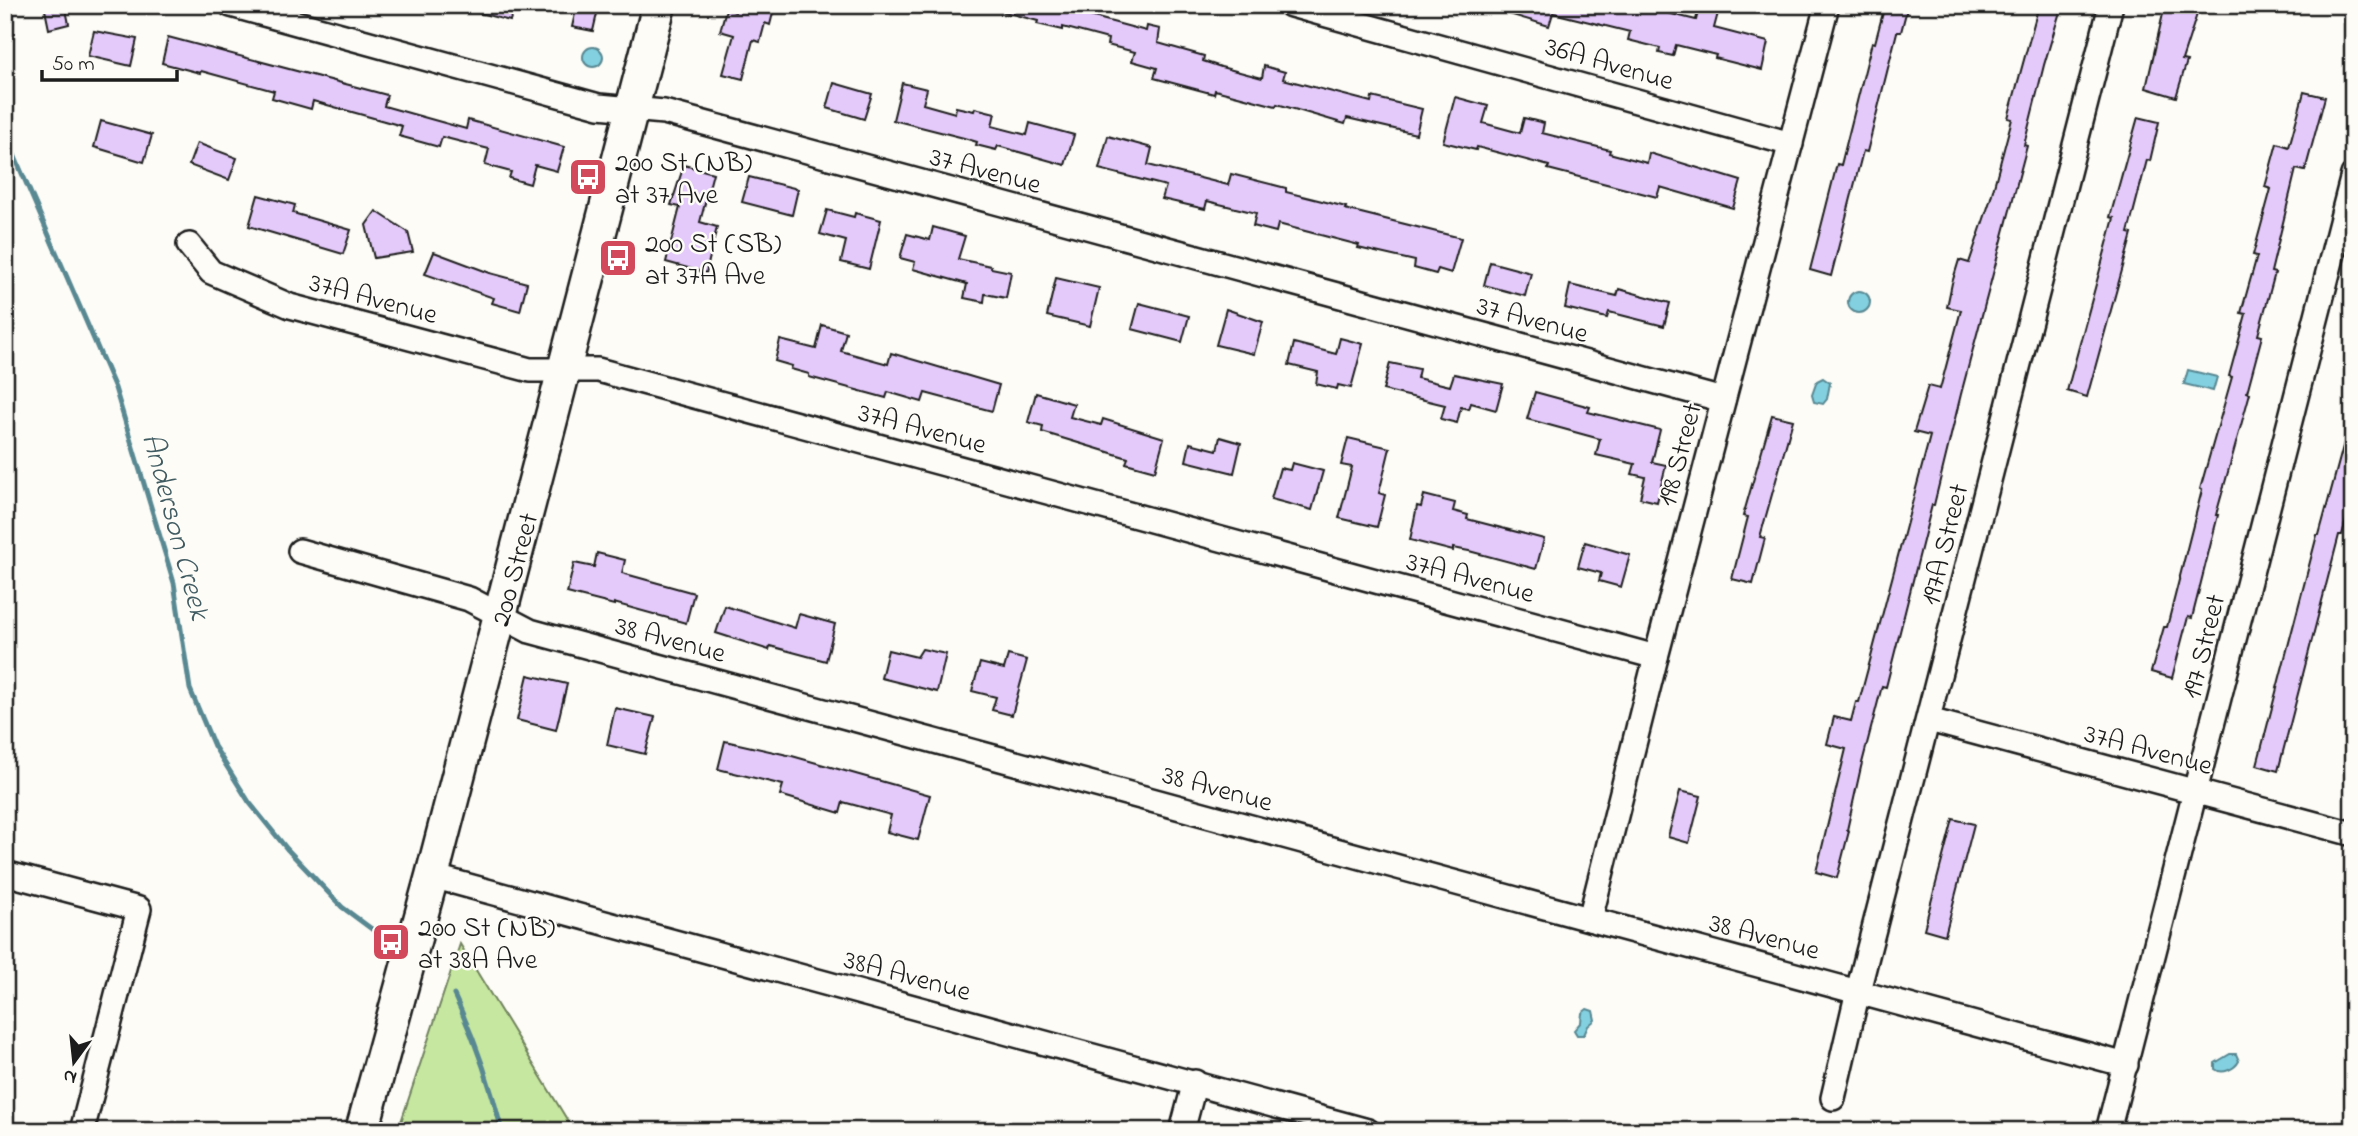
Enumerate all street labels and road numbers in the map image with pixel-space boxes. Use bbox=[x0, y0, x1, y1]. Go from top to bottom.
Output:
street label: 36A Avenue bbox=[1540, 27, 1678, 103]
street label: 37 Avenue bbox=[925, 138, 1046, 207]
street label: 37A Avenue bbox=[304, 264, 442, 337]
street label: 37 Avenue bbox=[1472, 287, 1593, 356]
street label: 37A Avenue bbox=[853, 394, 991, 467]
street label: 198 Street bbox=[1648, 399, 1715, 511]
street label: 197A Street bbox=[1912, 480, 1981, 610]
street label: 200 Street bbox=[482, 509, 551, 631]
street label: 37A Avenue bbox=[1401, 543, 1539, 616]
street label: 197 Street bbox=[2173, 590, 2238, 703]
street label: 38 Avenue bbox=[610, 607, 730, 676]
street label: 37A Avenue bbox=[2079, 715, 2217, 788]
street label: 38 Avenue bbox=[1157, 756, 1277, 825]
street label: 38 Avenue bbox=[1704, 904, 1824, 973]
street label: 38A Avenue bbox=[839, 941, 976, 1014]

